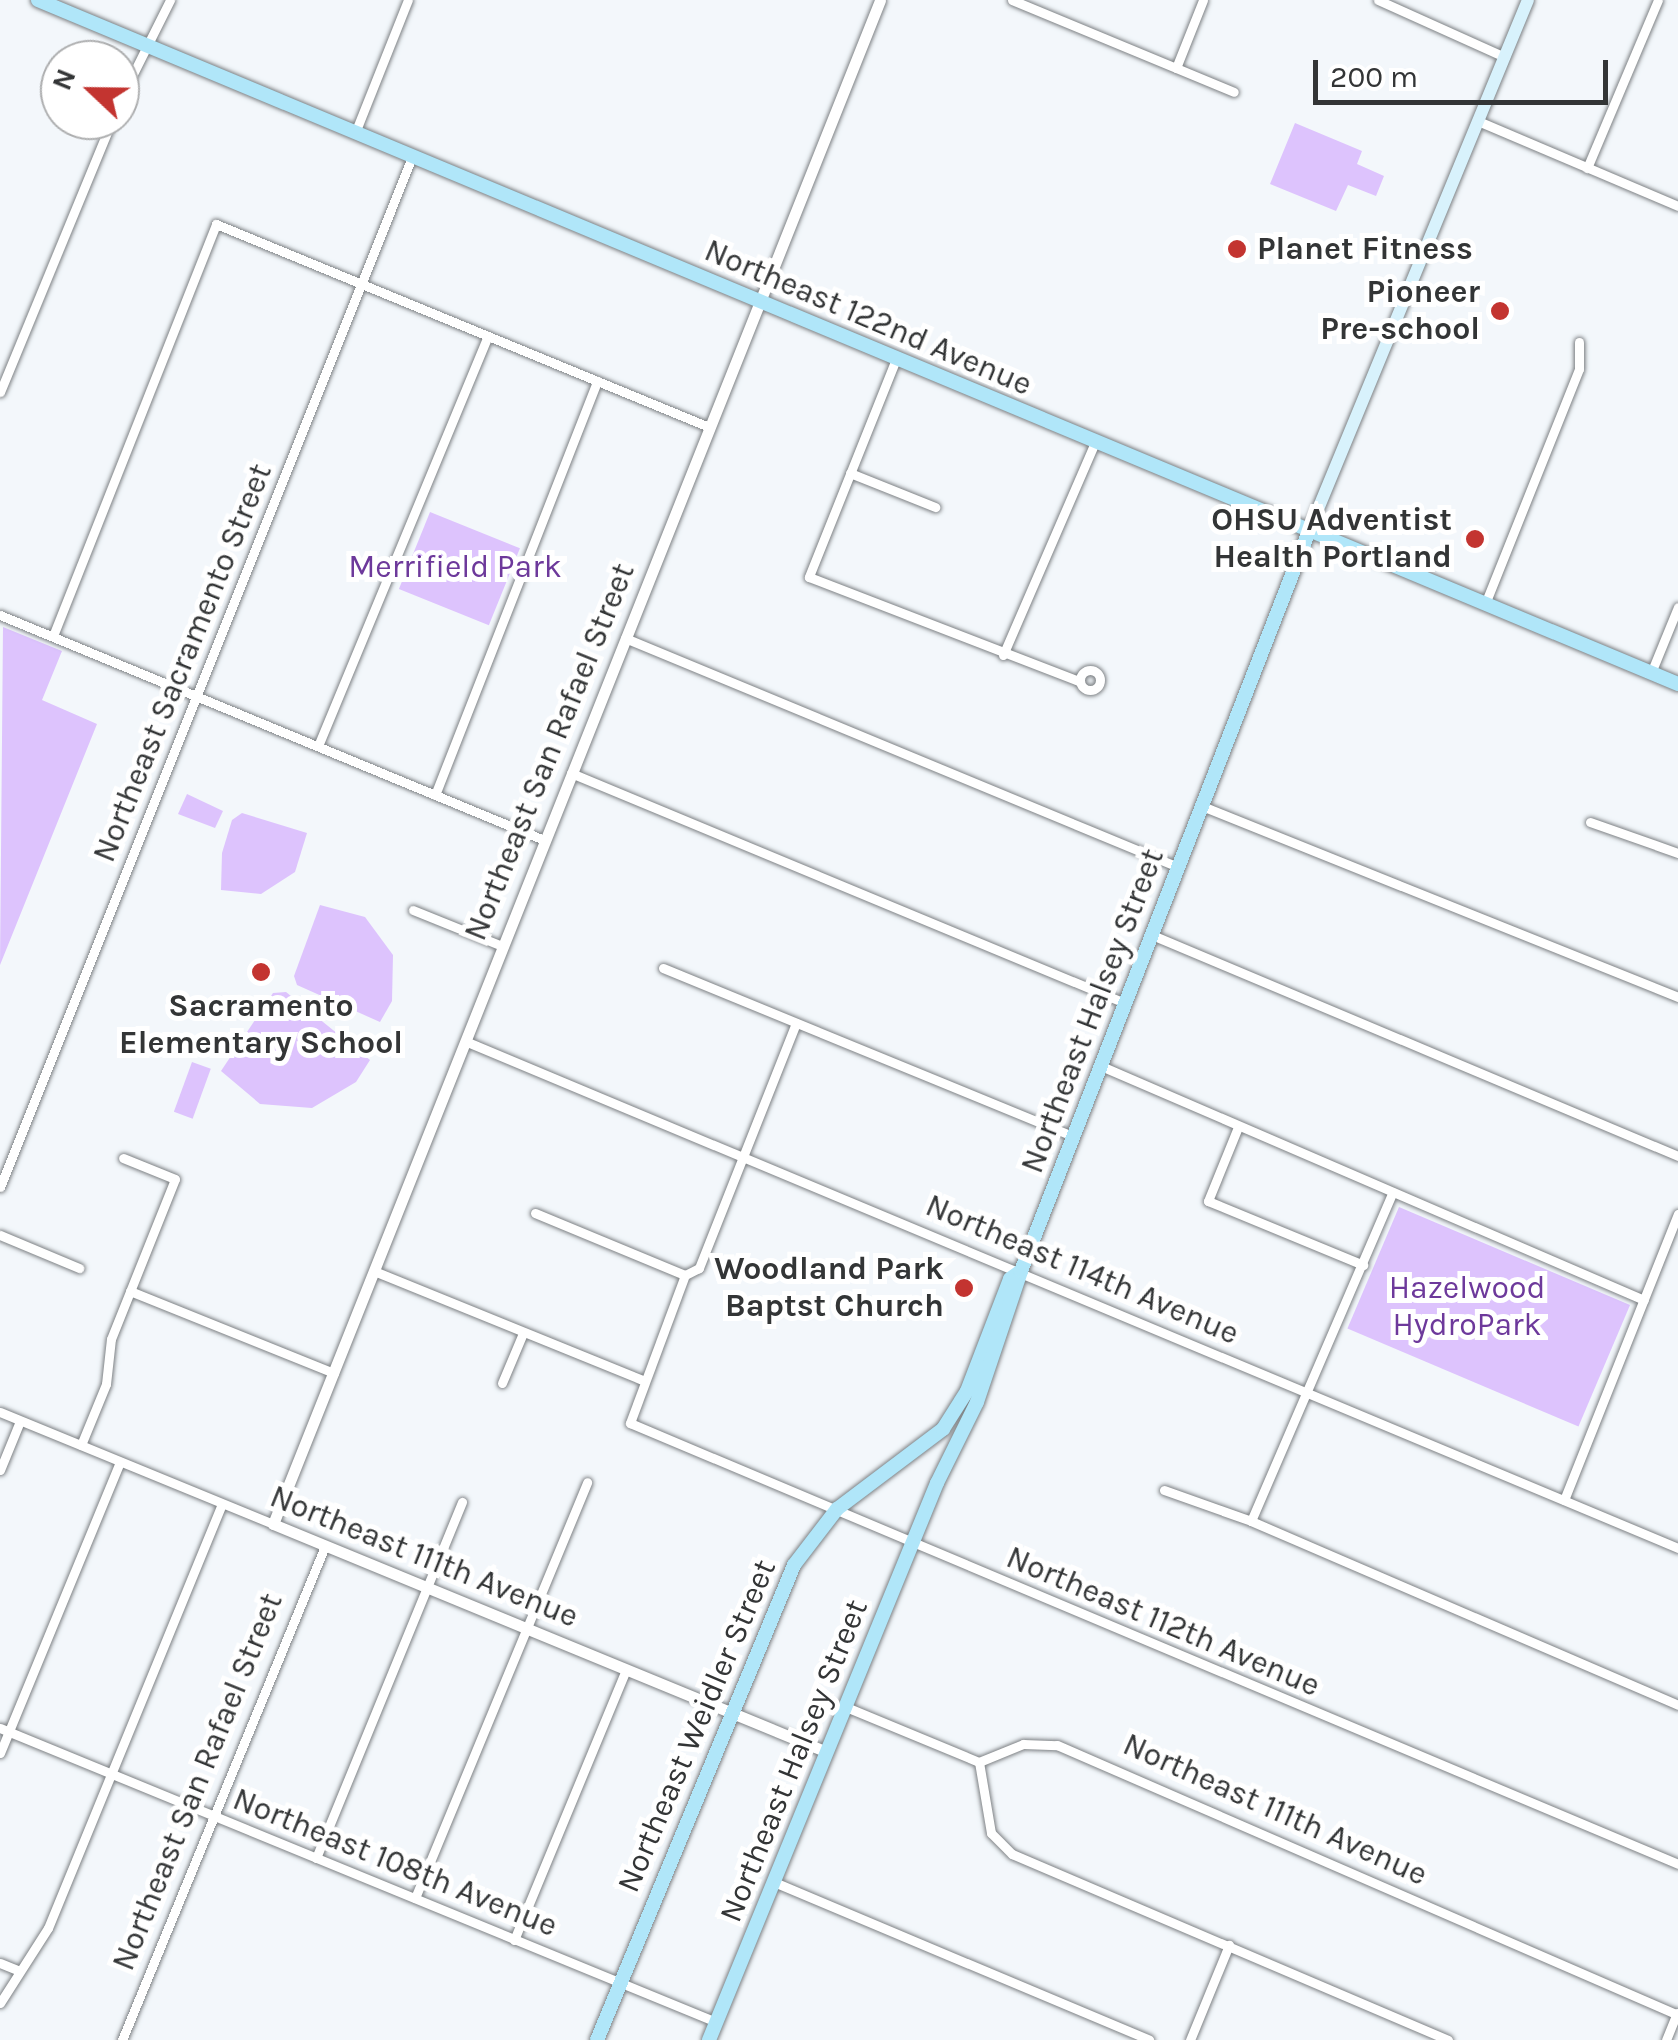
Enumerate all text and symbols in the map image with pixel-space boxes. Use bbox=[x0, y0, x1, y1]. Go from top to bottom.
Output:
north arrow bbox=[40, 40, 140, 140]
scale bar bbox=[1318, 40, 1613, 102]
text: 200 m bbox=[1330, 59, 1418, 95]
text: N bbox=[45, 64, 83, 95]
place label: Planet Fitness bbox=[1257, 230, 1473, 268]
street label: Northeast 122nd Avenue bbox=[699, 232, 1037, 404]
marker: Planet Fitness bbox=[1226, 238, 1248, 260]
place label: Pioneer Pre-school bbox=[1320, 274, 1480, 349]
marker: Pioneer Pre-school bbox=[1489, 300, 1511, 322]
street label: Northeast Sacramento Street bbox=[85, 458, 281, 868]
place label: OHSU Adventist Health Portland bbox=[1211, 502, 1452, 577]
marker: OHSU Adventist Health Portland bbox=[1462, 526, 1488, 552]
park label: Merrifield Park bbox=[348, 548, 562, 586]
street label: Northeast San Rafael Street bbox=[457, 558, 643, 946]
street label: Northeast Halsey Street bbox=[1013, 843, 1173, 1179]
marker: Sacramento Elementary School bbox=[250, 961, 272, 983]
place label: Sacramento Elementary School bbox=[119, 988, 403, 1063]
street label: Northeast 114th Avenue bbox=[920, 1187, 1244, 1353]
place label: Woodland Park Baptst Church bbox=[714, 1251, 944, 1326]
park label: Hazelwood HydroPark bbox=[1389, 1270, 1545, 1345]
marker: Woodland Park Baptst Church bbox=[953, 1277, 975, 1299]
street label: Northeast 111th Avenue bbox=[264, 1478, 584, 1636]
street label: Northeast 112th Avenue bbox=[1001, 1539, 1325, 1705]
street label: Northeast Weidler Street bbox=[609, 1554, 785, 1898]
street label: Northeast San Rafael Street bbox=[105, 1588, 291, 1976]
street label: Northeast Halsey Street bbox=[712, 1594, 876, 1928]
street label: Northeast 111th Avenue bbox=[1117, 1726, 1433, 1894]
street label: Northeast 108th Avenue bbox=[227, 1780, 563, 1946]

